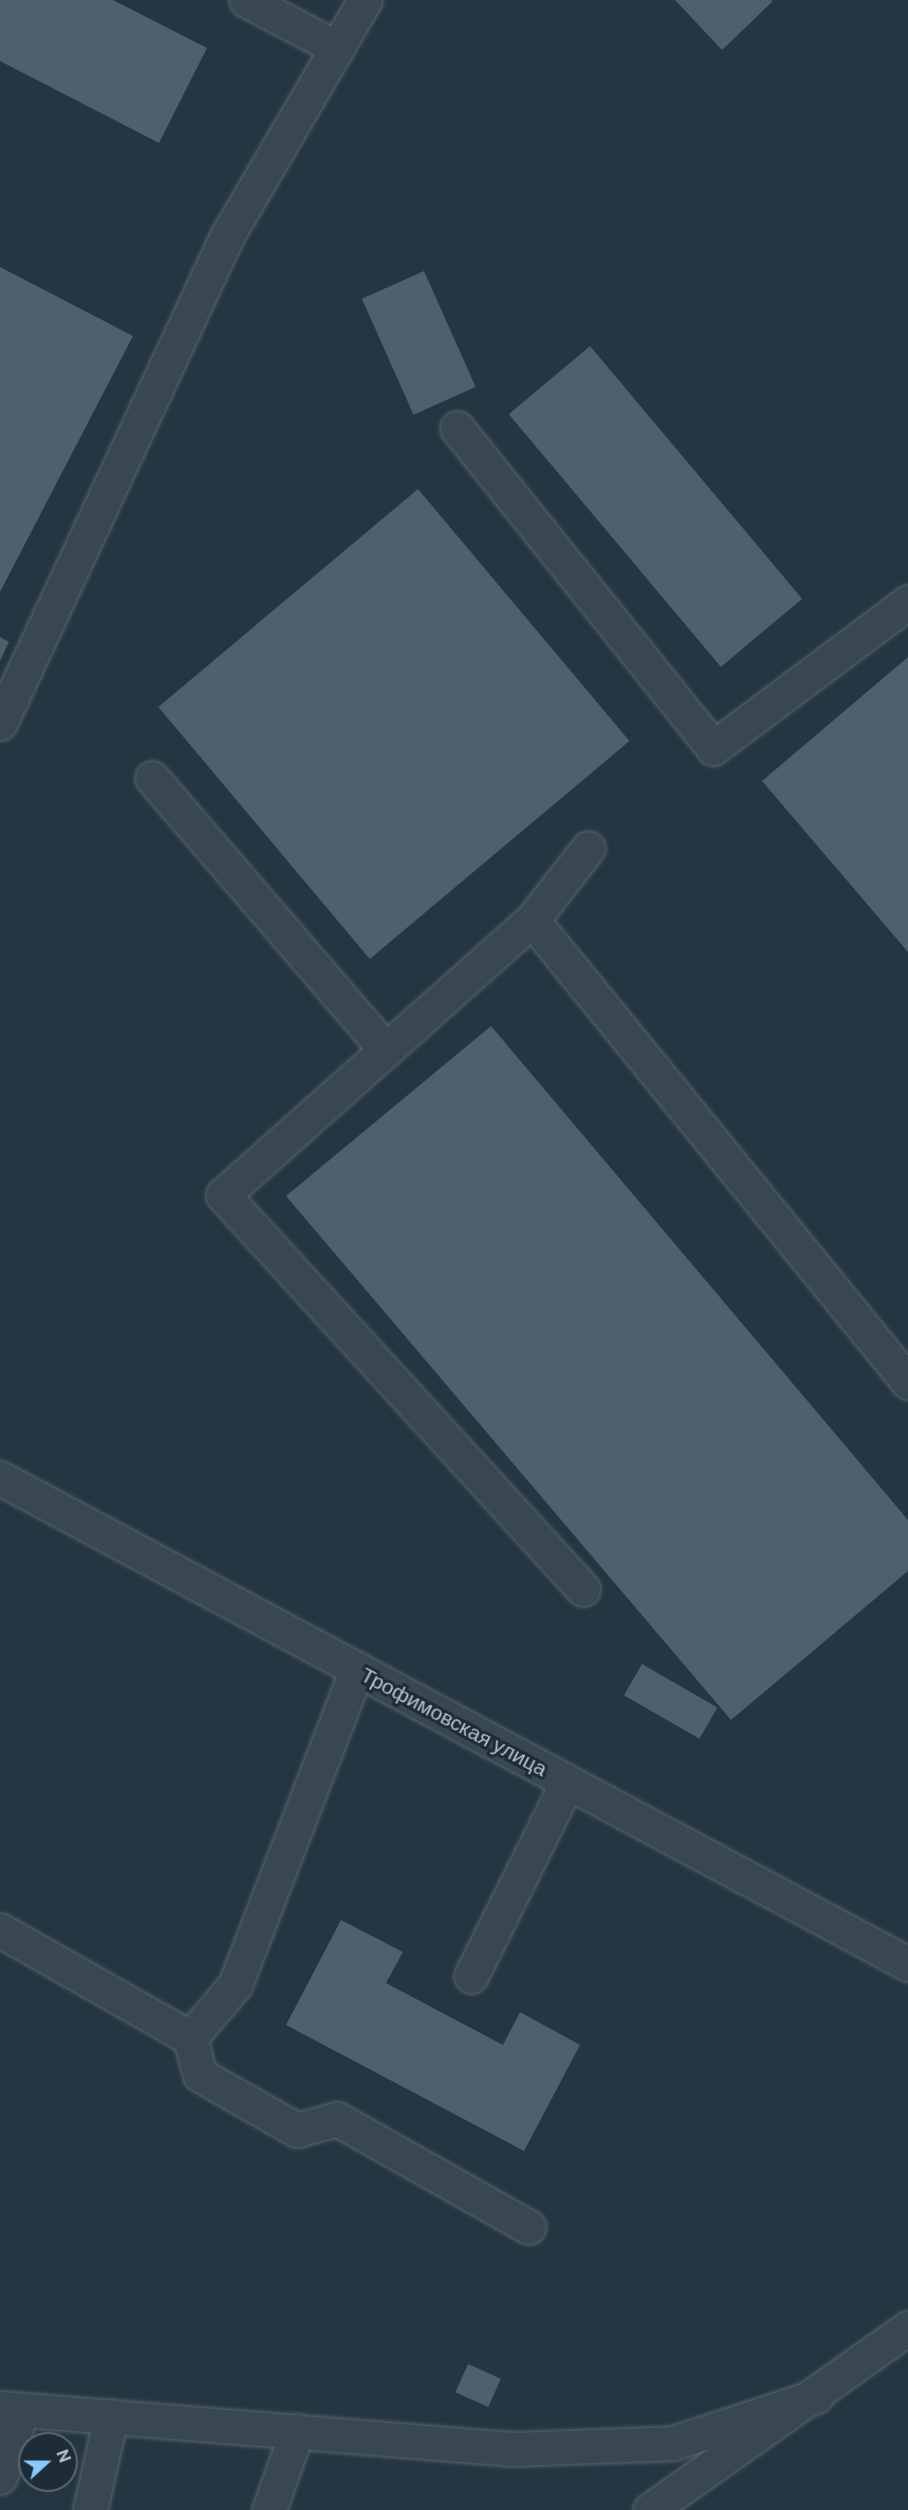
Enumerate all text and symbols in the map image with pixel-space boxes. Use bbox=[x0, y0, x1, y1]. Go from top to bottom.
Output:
street label: Трофимовская улица bbox=[357, 1662, 551, 1782]
north arrow bbox=[18, 2432, 78, 2492]
text: N bbox=[52, 2447, 75, 2465]

